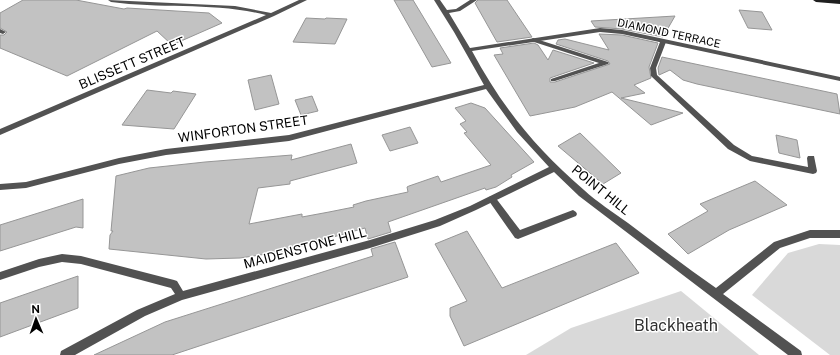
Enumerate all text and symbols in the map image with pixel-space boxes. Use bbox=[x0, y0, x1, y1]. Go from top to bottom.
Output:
street label: DIAMOND TERRACE bbox=[616, 16, 722, 50]
street label: BLISSETT STREET bbox=[77, 34, 188, 92]
street label: WINFORTON STREET bbox=[177, 112, 309, 146]
street label: POINT HILL bbox=[569, 162, 633, 218]
street label: MAIDENSTONE HILL bbox=[242, 224, 368, 272]
north arrow bbox=[16, 299, 56, 339]
text: N bbox=[31, 303, 40, 315]
park label: Blackheath bbox=[634, 316, 718, 335]

